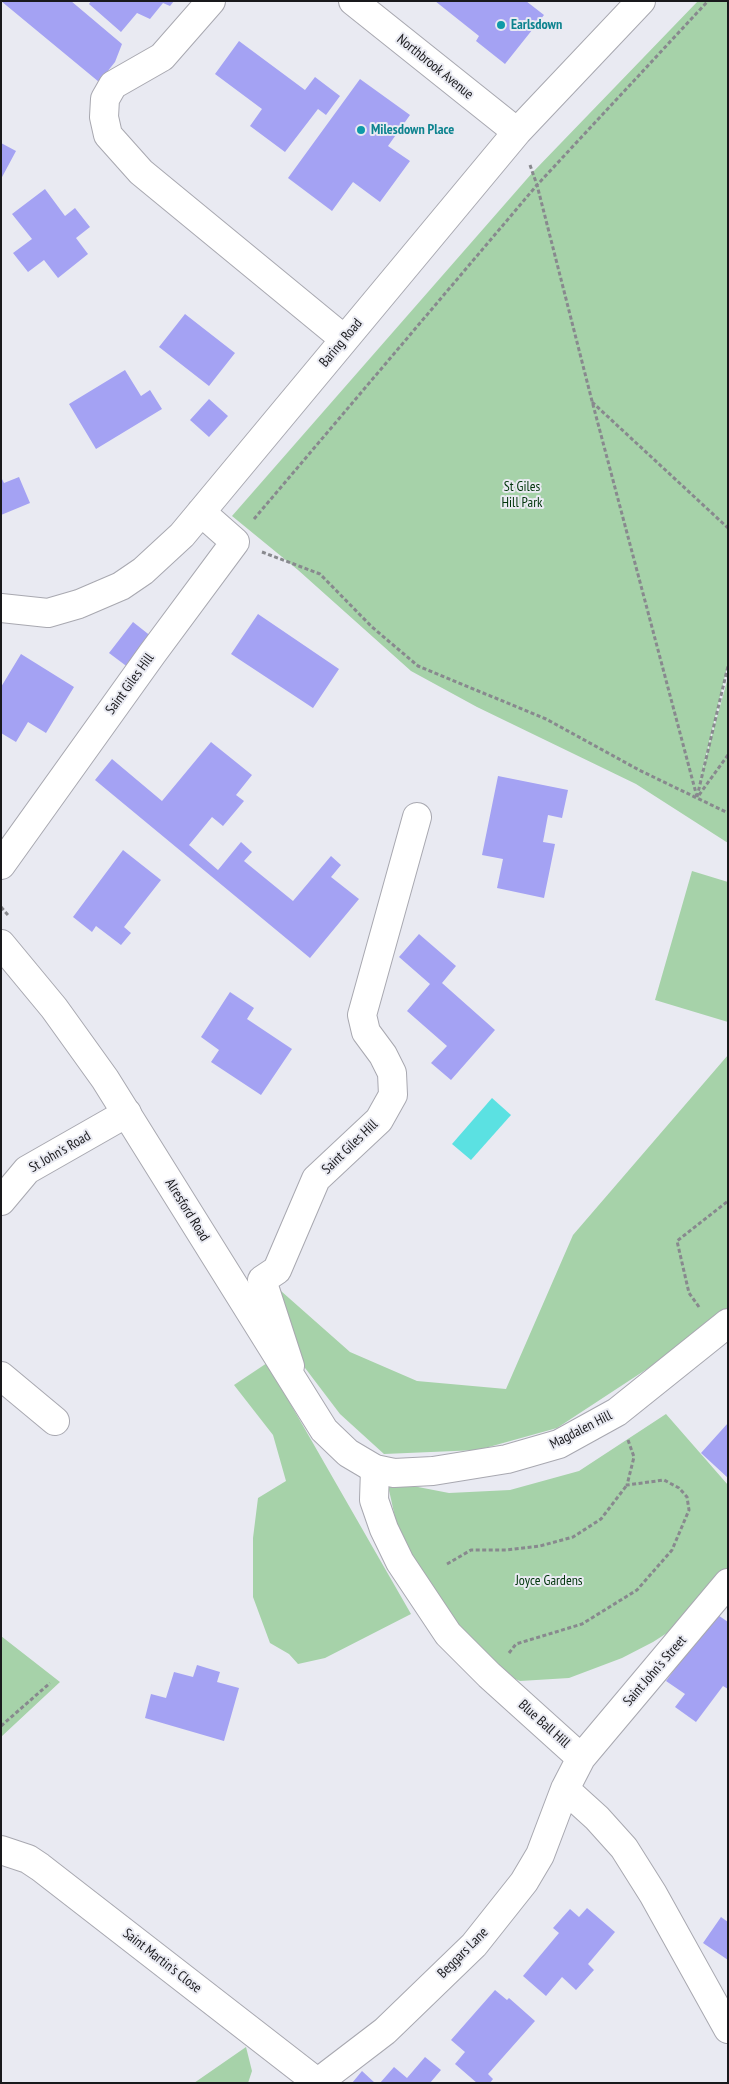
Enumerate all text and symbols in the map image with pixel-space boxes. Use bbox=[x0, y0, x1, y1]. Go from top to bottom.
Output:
place label: Earlsdown bbox=[511, 17, 562, 33]
marker: Earlsdown bbox=[495, 19, 507, 31]
street label: Northbrook Avenue bbox=[393, 31, 477, 103]
place label: Milesdown Place bbox=[371, 122, 454, 138]
marker: Milesdown Place bbox=[355, 124, 367, 136]
street label: Baring Road bbox=[316, 315, 366, 371]
park label: St Giles Hill Park bbox=[502, 479, 542, 512]
street label: Saint Giles Hill bbox=[102, 650, 158, 718]
street label: Saint Giles Hill bbox=[319, 1116, 381, 1178]
street label: St John's Road bbox=[26, 1128, 94, 1176]
street label: Alresford Road bbox=[161, 1176, 213, 1244]
street label: Magdalen Hill bbox=[547, 1407, 615, 1453]
park label: Joyce Gardens bbox=[515, 1573, 583, 1589]
street label: Saint John's Street bbox=[620, 1632, 690, 1710]
street label: Blue Ball Hill bbox=[515, 1697, 573, 1751]
street label: Beggars Lane bbox=[434, 1924, 492, 1982]
street label: Saint Martin's Close bbox=[119, 1925, 205, 1997]

